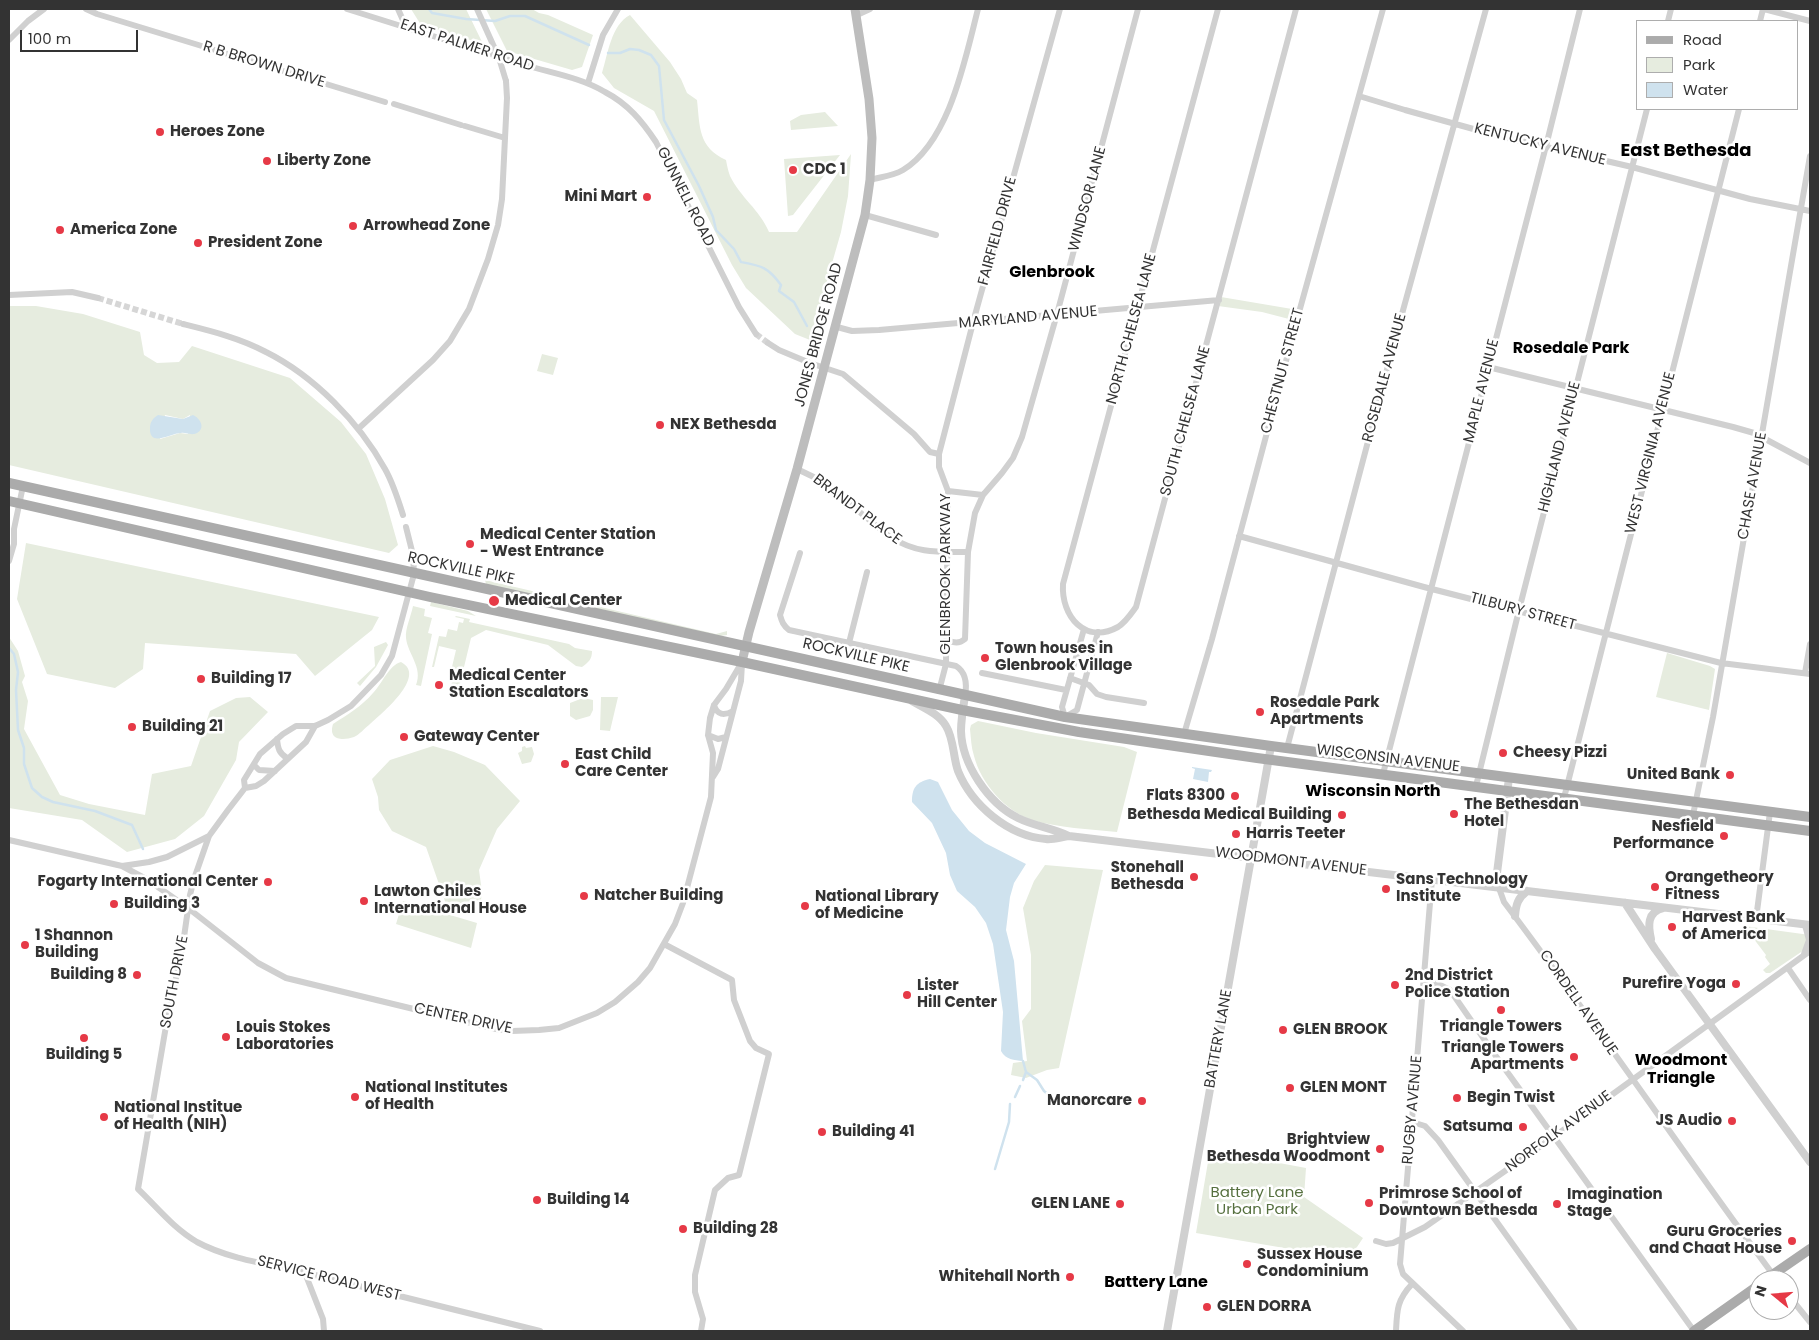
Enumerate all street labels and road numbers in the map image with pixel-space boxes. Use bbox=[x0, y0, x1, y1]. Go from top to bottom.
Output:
street label: EAST PALMER ROAD bbox=[398, 16, 536, 76]
street label: R B BROWN DRIVE bbox=[201, 38, 327, 92]
street label: KENTUCKY AVENUE bbox=[1472, 120, 1608, 170]
street label: GUNNELL ROAD bbox=[652, 144, 718, 250]
street label: WINDSOR LANE bbox=[1065, 144, 1111, 254]
street label: FAIRFIELD DRIVE bbox=[975, 175, 1021, 287]
street label: NORTH CHELSEA LANE bbox=[1103, 252, 1161, 406]
street label: JONES BRIDGE ROAD bbox=[791, 261, 847, 409]
street label: MARYLAND AVENUE bbox=[958, 303, 1098, 333]
street label: CHESTNUT STREET bbox=[1258, 306, 1308, 436]
street label: ROSEDALE AVENUE bbox=[1359, 312, 1411, 444]
street label: MAPLE AVENUE bbox=[1460, 337, 1504, 445]
street label: SOUTH CHELSEA LANE bbox=[1157, 344, 1215, 498]
street label: WEST VIRGINIA AVENUE bbox=[1622, 370, 1680, 536]
street label: HIGHLAND AVENUE bbox=[1535, 380, 1585, 514]
street label: CHASE AVENUE bbox=[1735, 431, 1771, 541]
street label: BRANDT PLACE bbox=[809, 471, 905, 549]
street label: GLENBROOK PARKWAY bbox=[937, 493, 955, 655]
street label: ROCKVILLE PIKE bbox=[406, 549, 516, 589]
street label: TILBURY STREET bbox=[1468, 589, 1578, 635]
street label: ROCKVILLE PIKE bbox=[801, 635, 911, 677]
street label: WISCONSIN AVENUE bbox=[1315, 741, 1461, 777]
street label: WOODMONT AVENUE bbox=[1214, 844, 1368, 880]
street label: SOUTH DRIVE bbox=[157, 934, 193, 1030]
street label: CORDELL AVENUE bbox=[1535, 947, 1621, 1059]
street label: BATTERY LANE bbox=[1201, 988, 1237, 1090]
street label: CENTER DRIVE bbox=[412, 1000, 514, 1038]
street label: RUGBY AVENUE bbox=[1399, 1055, 1427, 1165]
street label: NORFOLK AVENUE bbox=[1503, 1088, 1615, 1176]
street label: SERVICE ROAD WEST bbox=[255, 1252, 403, 1306]

